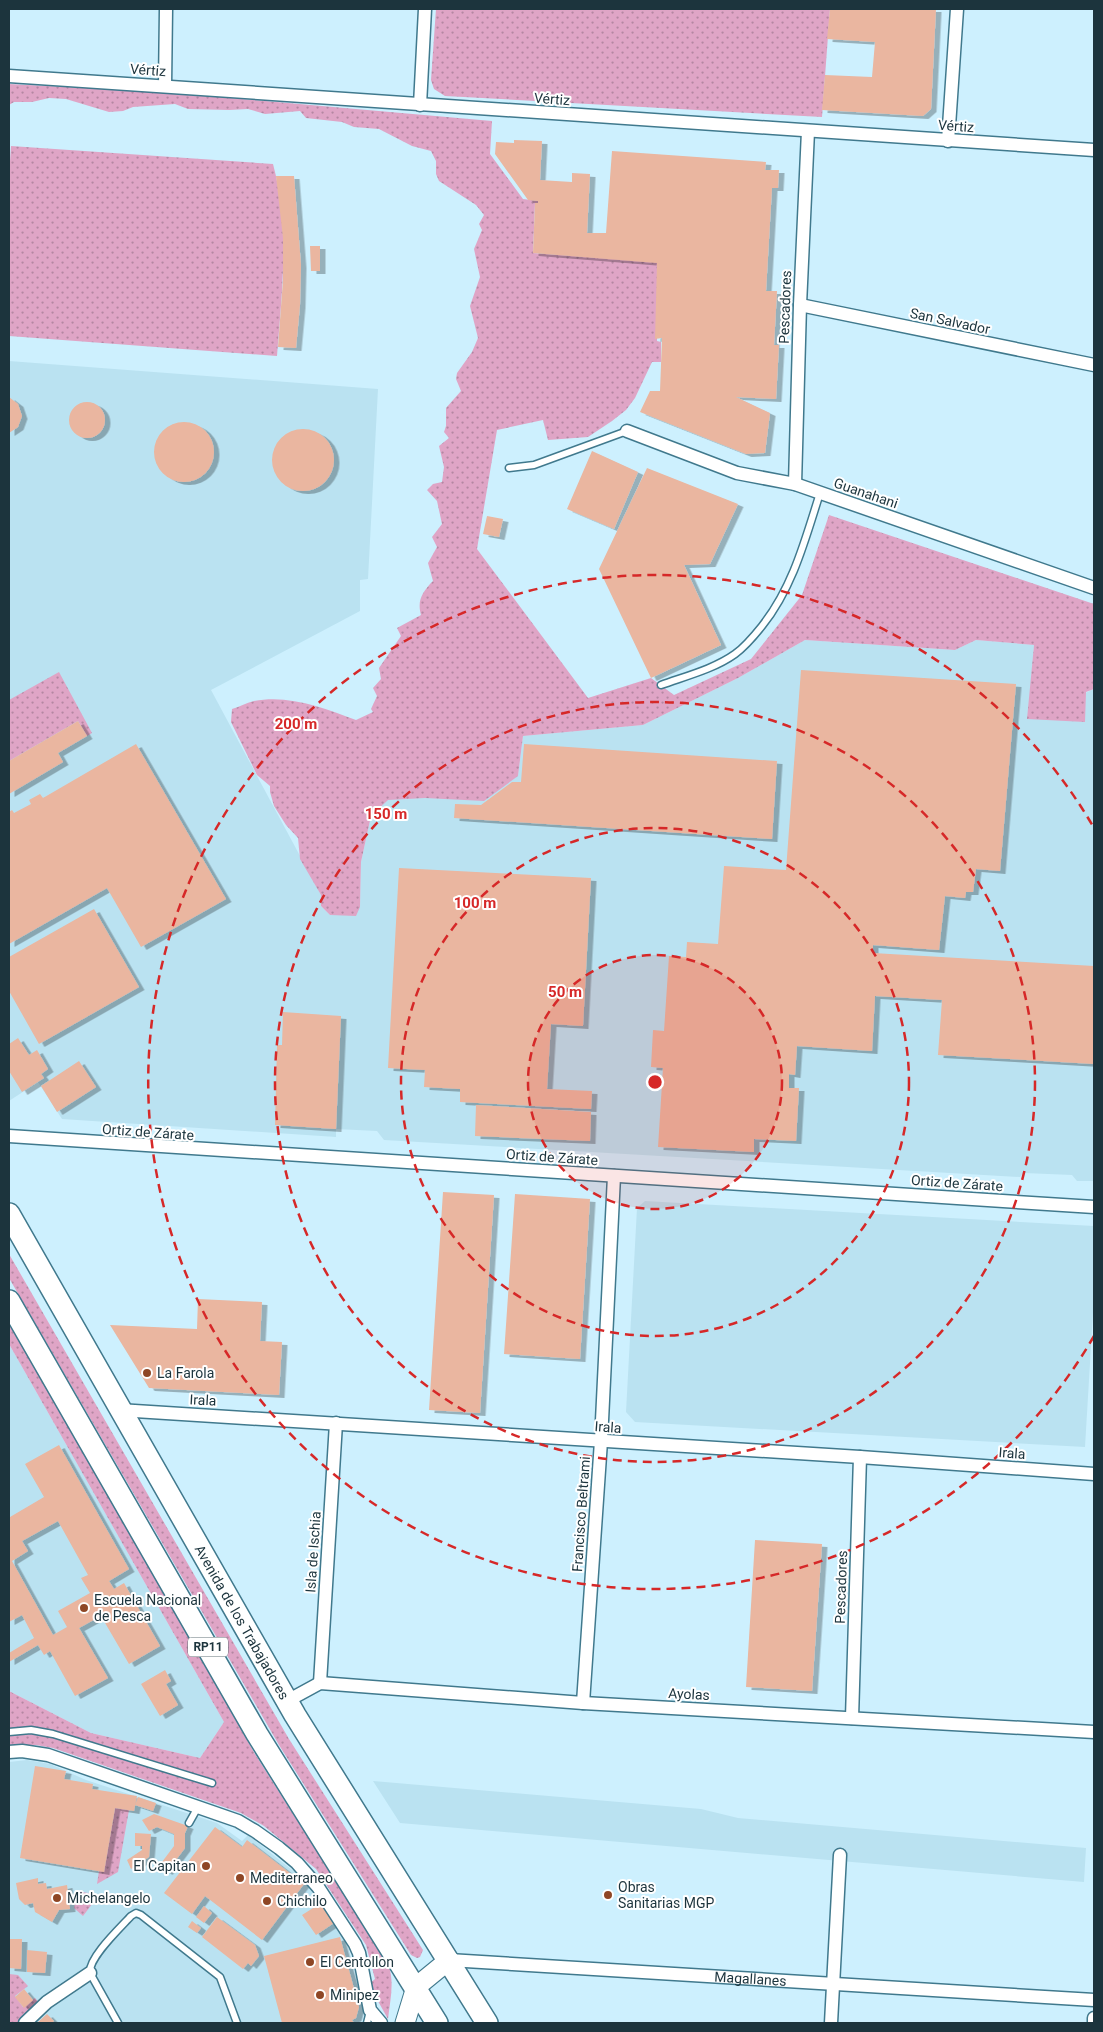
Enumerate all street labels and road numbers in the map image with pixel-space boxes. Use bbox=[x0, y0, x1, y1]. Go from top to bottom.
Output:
street label: Vértiz bbox=[129, 61, 167, 79]
street label: Vértiz bbox=[533, 90, 571, 108]
street label: Vértiz bbox=[937, 117, 975, 135]
street label: Pescadores bbox=[776, 270, 794, 344]
street label: San Salvador bbox=[909, 305, 992, 337]
street label: Guanahani bbox=[832, 475, 900, 511]
street label: Ortiz de Zárate bbox=[102, 1121, 194, 1143]
street label: Ortiz de Zárate bbox=[506, 1146, 598, 1168]
street label: Ortiz de Zárate bbox=[911, 1172, 1003, 1194]
street label: Irala bbox=[189, 1391, 217, 1409]
street label: Irala bbox=[594, 1418, 622, 1436]
street label: Irala bbox=[998, 1444, 1026, 1462]
street label: Francisco Beltrami bbox=[569, 1456, 593, 1572]
street label: Isla de Ischia bbox=[302, 1511, 324, 1593]
street label: Avenida de los Trabajadores bbox=[192, 1542, 292, 1702]
street label: Pescadores bbox=[832, 1550, 850, 1624]
road number: RP11 bbox=[188, 1638, 228, 1656]
street label: Ayolas bbox=[668, 1685, 710, 1703]
street label: Magallanes bbox=[714, 1968, 787, 1989]

